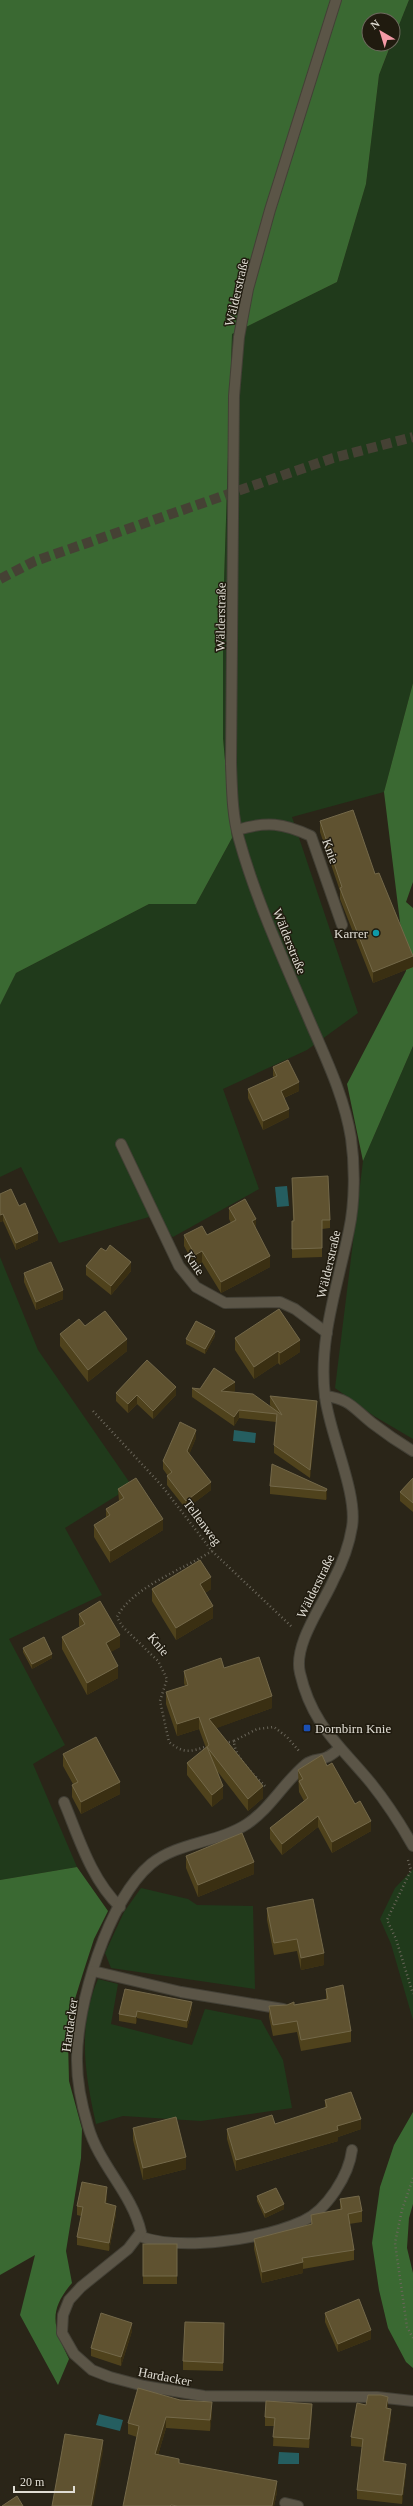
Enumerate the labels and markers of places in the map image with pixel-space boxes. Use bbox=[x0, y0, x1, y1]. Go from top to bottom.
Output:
place label: Karrer bbox=[334, 926, 369, 941]
marker: Karrer bbox=[371, 928, 381, 938]
place label: Dornbirn Knie bbox=[315, 1721, 391, 1736]
marker: Dornbirn Knie bbox=[302, 1723, 312, 1733]

